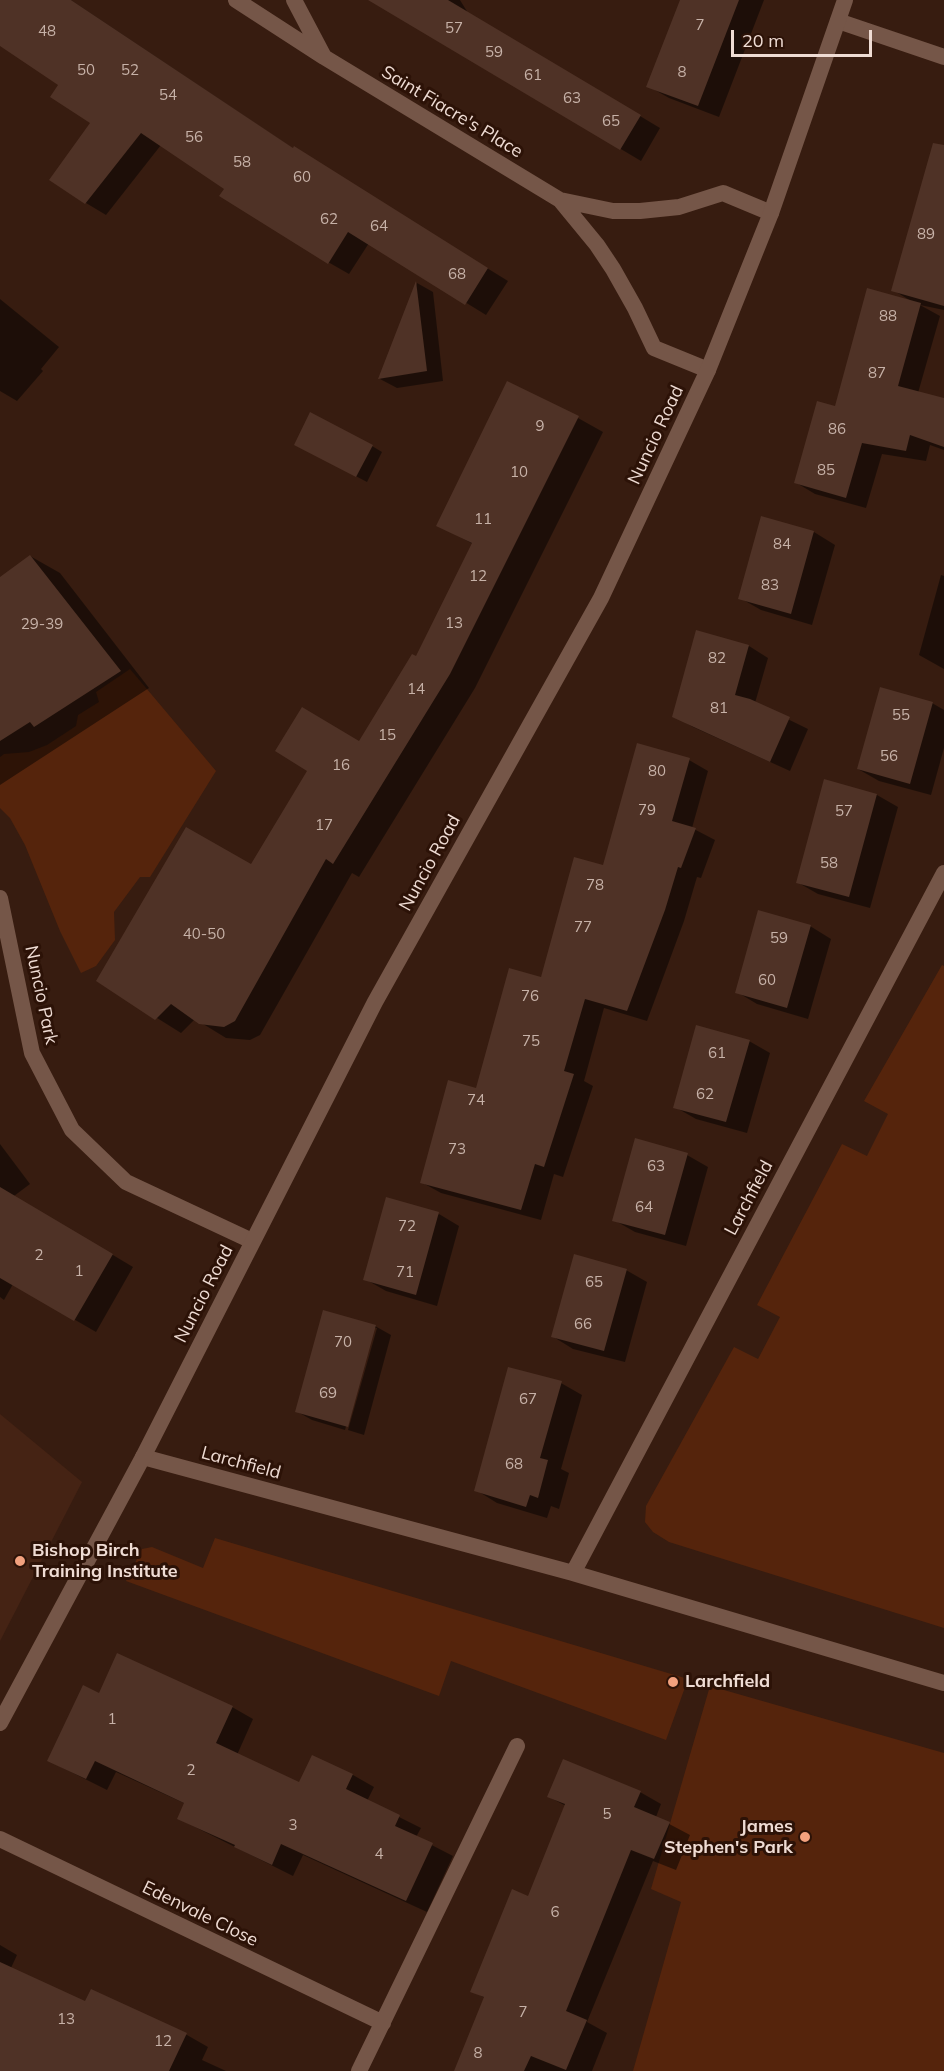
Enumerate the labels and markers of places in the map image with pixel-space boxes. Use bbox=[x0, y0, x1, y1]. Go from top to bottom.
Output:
place label: Bishop Birch Training Institute bbox=[32, 1540, 178, 1582]
marker: Bishop Birch Training Institute bbox=[13, 1554, 27, 1568]
place label: Larchfield bbox=[685, 1671, 770, 1693]
marker: Larchfield bbox=[666, 1675, 680, 1689]
place label: James Stephen's Park bbox=[664, 1816, 793, 1858]
marker: James Stephen's Park bbox=[798, 1830, 812, 1844]

